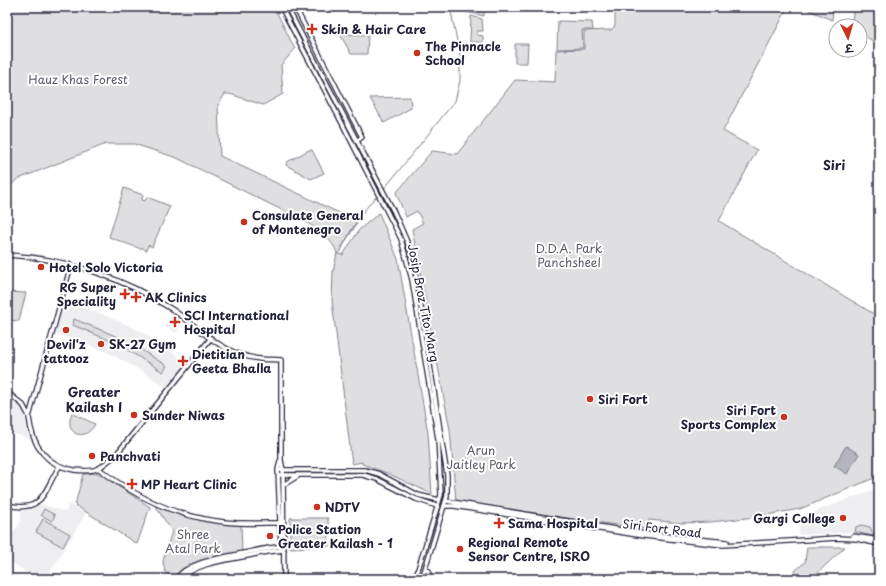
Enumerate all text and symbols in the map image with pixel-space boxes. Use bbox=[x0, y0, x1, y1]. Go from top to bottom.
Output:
north arrow bbox=[828, 18, 868, 58]
place label: Skin & Hair Care bbox=[321, 20, 426, 38]
marker: Skin & Hair Care bbox=[306, 23, 318, 35]
place label: The Pinnacle School bbox=[425, 37, 501, 69]
text: उ bbox=[843, 40, 854, 57]
marker: The Pinnacle School bbox=[412, 48, 422, 58]
park label: Hauz Khas Forest bbox=[28, 70, 128, 88]
district label: Siri bbox=[823, 155, 845, 174]
place label: Consulate General of Montenegro bbox=[252, 206, 363, 238]
marker: Consulate General of Montenegro bbox=[239, 217, 249, 227]
park label: D.D.A. Park Panchsheel bbox=[536, 239, 602, 271]
street label: Josip Broz Tito Marg bbox=[404, 242, 444, 364]
place label: Hotel Solo Victoria bbox=[49, 258, 164, 276]
marker: Hotel Solo Victoria bbox=[36, 262, 46, 272]
place label: RG Super Speciality bbox=[57, 278, 117, 310]
marker: RG Super Speciality bbox=[119, 288, 131, 300]
place label: AK Clinics bbox=[145, 288, 207, 306]
marker: AK Clinics bbox=[130, 291, 142, 303]
place label: SCI International Hospital bbox=[184, 306, 289, 338]
marker: SCI International Hospital bbox=[169, 316, 181, 328]
marker: Devil'z tattooz bbox=[61, 325, 71, 335]
place label: Devil'z tattooz bbox=[43, 335, 89, 367]
place label: SK-27 Gym bbox=[109, 335, 176, 353]
marker: SK-27 Gym bbox=[96, 339, 106, 349]
place label: Dietitian Geeta Bhalla bbox=[192, 345, 271, 377]
marker: Dietitian Geeta Bhalla bbox=[177, 355, 189, 367]
district label: Greater Kailash I bbox=[66, 382, 122, 416]
place label: Siri Fort bbox=[598, 390, 648, 408]
marker: Siri Fort bbox=[585, 394, 595, 404]
place label: Siri Fort Sports Complex bbox=[681, 401, 776, 433]
place label: Sunder Niwas bbox=[142, 406, 225, 424]
marker: Sunder Niwas bbox=[129, 410, 139, 420]
marker: Siri Fort Sports Complex bbox=[779, 412, 789, 422]
park label: Arun Jaitley Park bbox=[446, 441, 516, 473]
place label: Panchvati bbox=[100, 447, 161, 465]
marker: Panchvati bbox=[87, 451, 97, 461]
place label: MP Heart Clinic bbox=[141, 475, 237, 493]
marker: MP Heart Clinic bbox=[126, 478, 138, 490]
place label: NDTV bbox=[325, 498, 360, 516]
marker: NDTV bbox=[312, 502, 322, 512]
place label: Gargi College bbox=[753, 509, 835, 527]
marker: Gargi College bbox=[838, 513, 848, 523]
place label: Sama Hospital bbox=[508, 514, 598, 532]
street label: Siri Fort Road bbox=[621, 514, 703, 542]
marker: Sama Hospital bbox=[493, 517, 505, 529]
place label: Police Station Greater Kailash - 1 bbox=[278, 520, 393, 552]
park label: Shree Atal Park bbox=[165, 525, 221, 557]
marker: Police Station Greater Kailash - 1 bbox=[265, 531, 275, 541]
place label: Regional Remote Sensor Centre, ISRO bbox=[468, 533, 590, 565]
marker: Regional Remote Sensor Centre, ISRO bbox=[455, 544, 465, 554]

